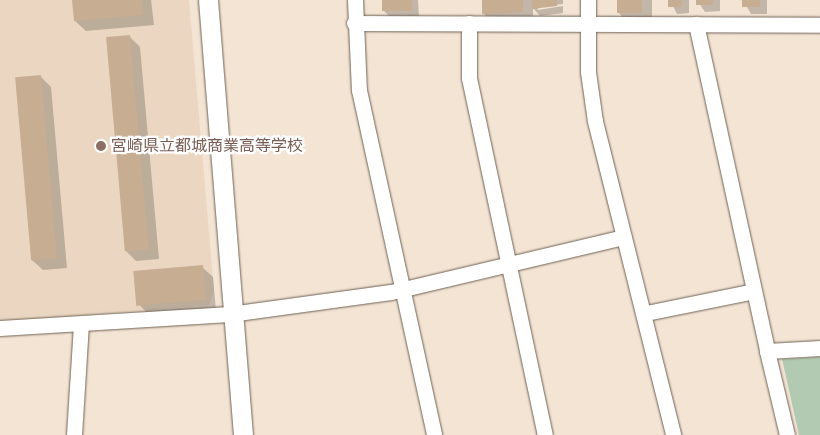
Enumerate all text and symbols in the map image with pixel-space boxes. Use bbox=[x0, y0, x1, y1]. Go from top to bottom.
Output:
place label: 宮崎県立都城商業高等学校 bbox=[111, 136, 303, 156]
marker: 宮崎県立都城商業高等学校 bbox=[95, 140, 107, 152]

